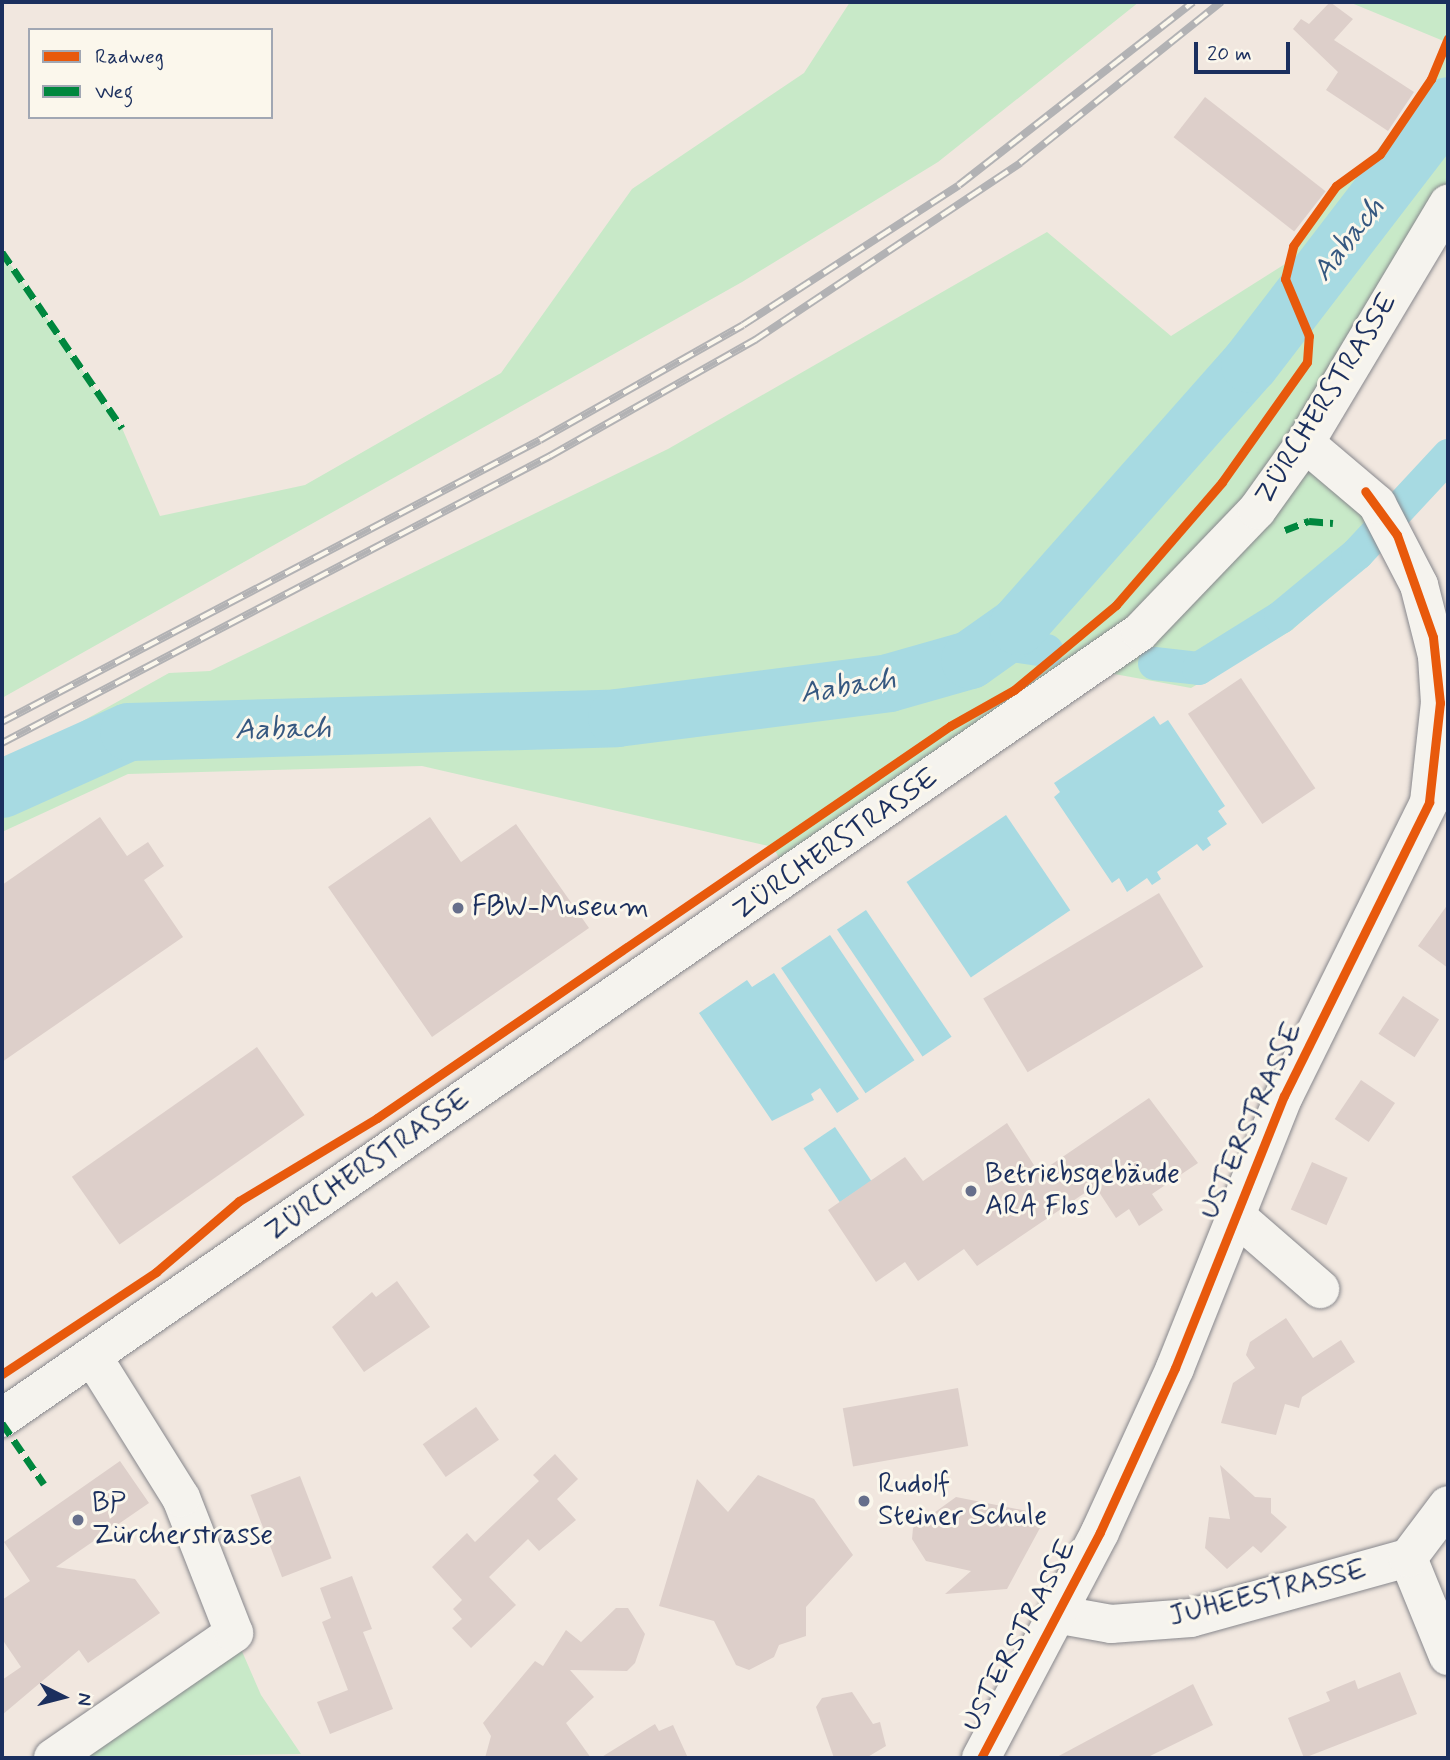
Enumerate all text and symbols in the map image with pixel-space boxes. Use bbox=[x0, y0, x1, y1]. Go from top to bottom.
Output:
legend bbox=[28, 28, 273, 119]
scale bar bbox=[1198, 28, 1294, 72]
text: 20 m bbox=[1207, 40, 1252, 68]
text: Radweg bbox=[95, 43, 164, 71]
text: Weg bbox=[95, 78, 133, 106]
water label: Aabach bbox=[1305, 191, 1393, 289]
street label: ZÜRCHERSTRASSE bbox=[1249, 287, 1405, 511]
water label: Aabach bbox=[798, 662, 898, 712]
water label: Aabach bbox=[234, 711, 332, 749]
street label: ZÜRCHERSTRASSE bbox=[727, 762, 945, 928]
place label: FBW-Museum bbox=[472, 891, 649, 925]
marker: FBW-Museum bbox=[450, 900, 466, 916]
street label: USTERSTRASSE bbox=[1194, 1017, 1310, 1225]
street label: ZÜRCHERSTRASSE bbox=[259, 1083, 477, 1249]
place label: Betriebsgebäude ARA Flos bbox=[985, 1158, 1180, 1224]
marker: Betriebsgebäude ARA Flos bbox=[963, 1183, 979, 1199]
place label: Rudolf Steiner Schule bbox=[878, 1468, 1047, 1534]
place label: BP Zürcherstrasse bbox=[92, 1487, 273, 1553]
marker: Rudolf Steiner Schule bbox=[856, 1493, 872, 1509]
marker: BP Zürcherstrasse bbox=[70, 1512, 86, 1528]
street label: USTERSTRASSE bbox=[955, 1534, 1085, 1738]
street label: JUHEESTRASSE bbox=[1166, 1553, 1370, 1635]
north arrow bbox=[28, 1662, 98, 1732]
text: N bbox=[71, 1692, 97, 1707]

